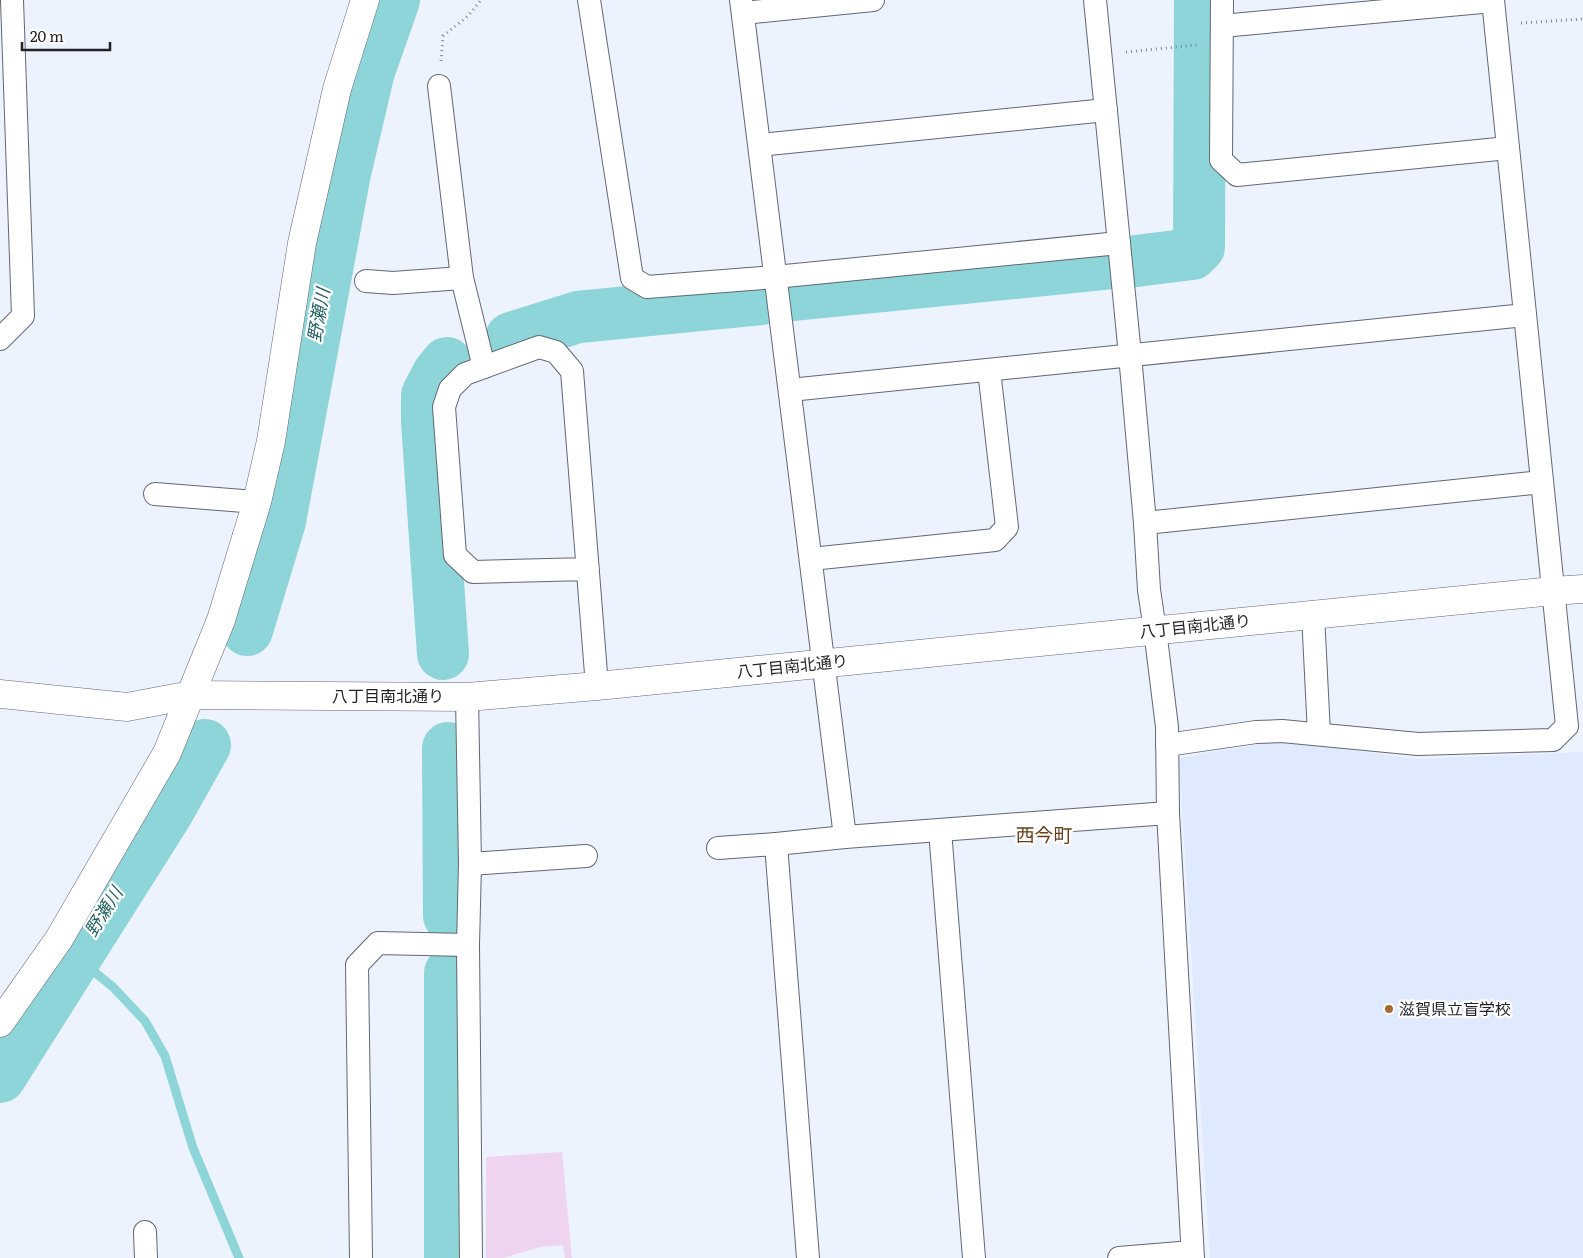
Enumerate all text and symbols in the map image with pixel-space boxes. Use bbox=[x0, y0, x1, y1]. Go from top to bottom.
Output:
scale bar bbox=[22, 20, 110, 52]
text: 20 m bbox=[30, 24, 64, 47]
water label: 野瀬川 bbox=[300, 284, 336, 344]
street label: 八丁目南北通り bbox=[1138, 607, 1252, 643]
street label: 八丁目南北通り bbox=[735, 647, 849, 683]
street label: 八丁目南北通り bbox=[332, 683, 444, 707]
district label: 西今町 bbox=[1015, 820, 1073, 848]
water label: 野瀬川 bbox=[77, 879, 130, 941]
place label: 滋賀県立盲学校 bbox=[1399, 996, 1511, 1020]
marker: 滋賀県立盲学校 bbox=[1383, 1003, 1395, 1015]

